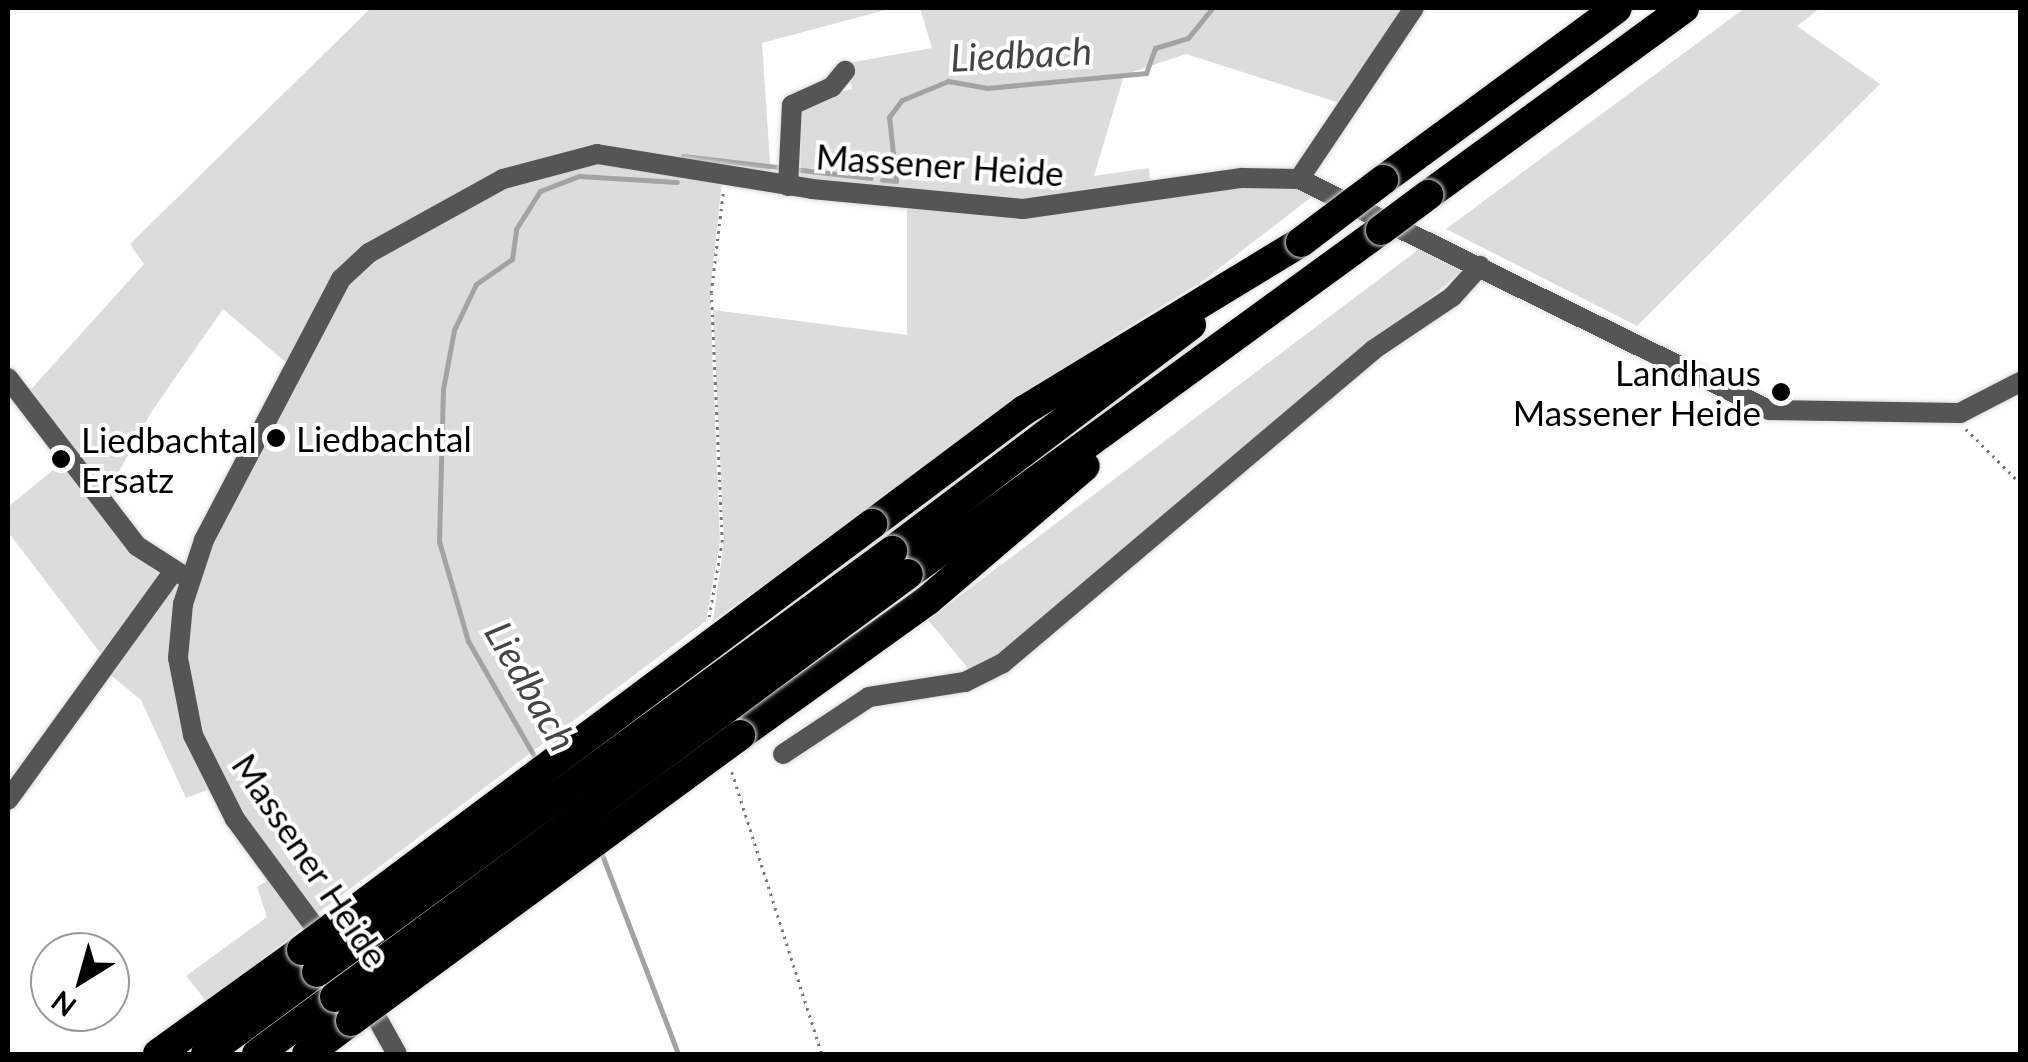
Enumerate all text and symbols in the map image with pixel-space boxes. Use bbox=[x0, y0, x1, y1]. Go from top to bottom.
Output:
water label: Liedbach bbox=[949, 28, 1093, 80]
street label: Massener Heide bbox=[814, 134, 1066, 194]
place label: Landhaus Massener Heide bbox=[1512, 351, 1761, 433]
marker: Landhaus Massener Heide bbox=[1770, 381, 1792, 403]
place label: Liedbachtal bbox=[296, 417, 472, 459]
place label: Liedbachtal Ersatz bbox=[81, 418, 257, 500]
marker: Liedbachtal bbox=[265, 427, 287, 449]
marker: Liedbachtal Ersatz bbox=[50, 448, 72, 470]
water label: Liedbach bbox=[476, 613, 586, 759]
street label: Massener Heide bbox=[224, 745, 398, 975]
north arrow bbox=[30, 932, 130, 1032]
text: N bbox=[44, 984, 82, 1024]

